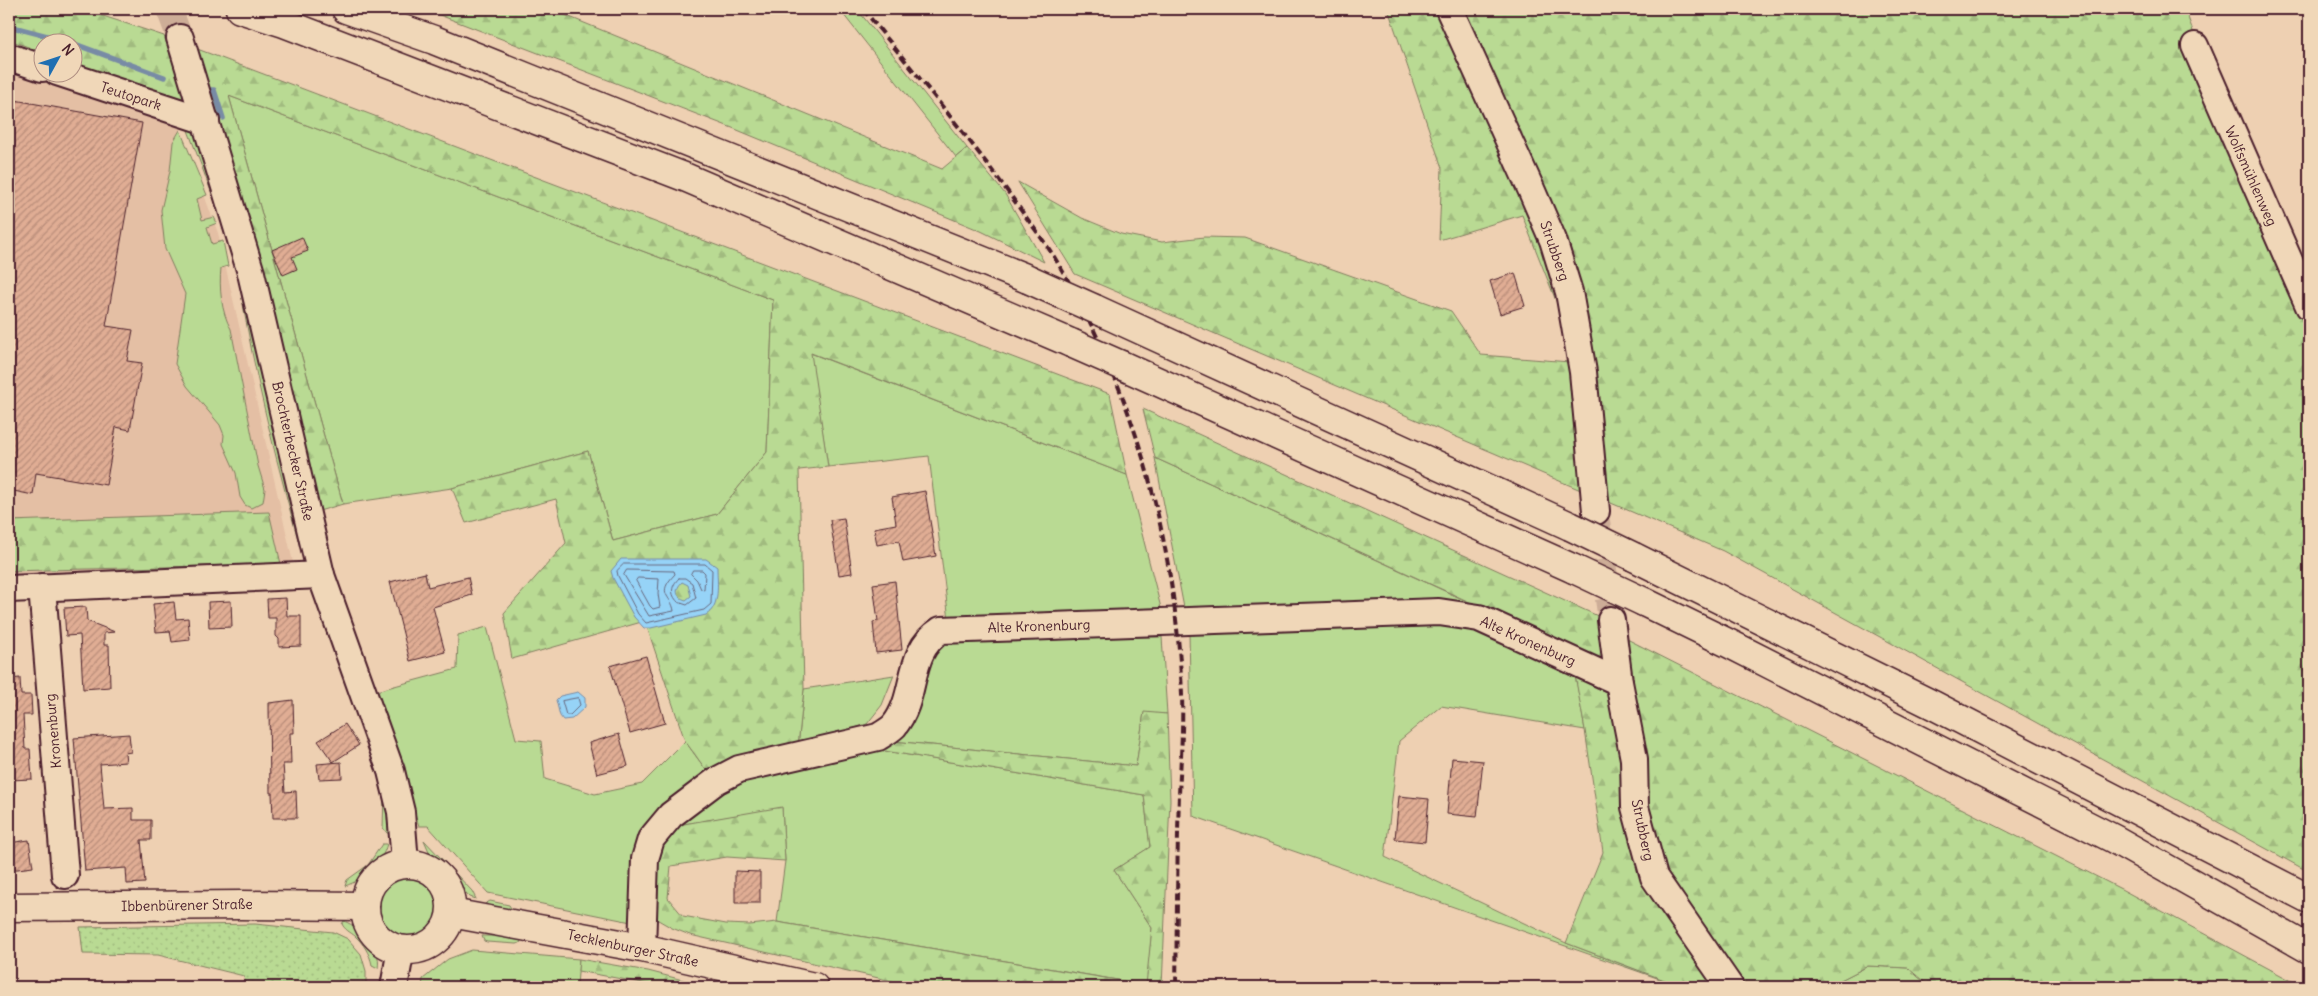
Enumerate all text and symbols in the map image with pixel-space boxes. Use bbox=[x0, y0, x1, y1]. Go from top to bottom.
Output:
north arrow bbox=[32, 32, 82, 82]
text: N bbox=[58, 40, 78, 59]
street label: Teutopark bbox=[98, 78, 164, 114]
street label: Wolfsmühlenweg bbox=[2221, 123, 2281, 229]
street label: Strubberg bbox=[1536, 219, 1574, 283]
street label: Brochterbecker Straße bbox=[268, 380, 318, 522]
street label: Alte Kronenburg bbox=[1477, 612, 1579, 670]
street label: Alte Kronenburg bbox=[987, 615, 1091, 637]
street label: Kronenburg bbox=[41, 693, 65, 769]
street label: Strubberg bbox=[1628, 798, 1658, 862]
street label: Ibbenbürener Straße bbox=[121, 895, 253, 915]
street label: Tecklenburger Straße bbox=[566, 925, 700, 971]

